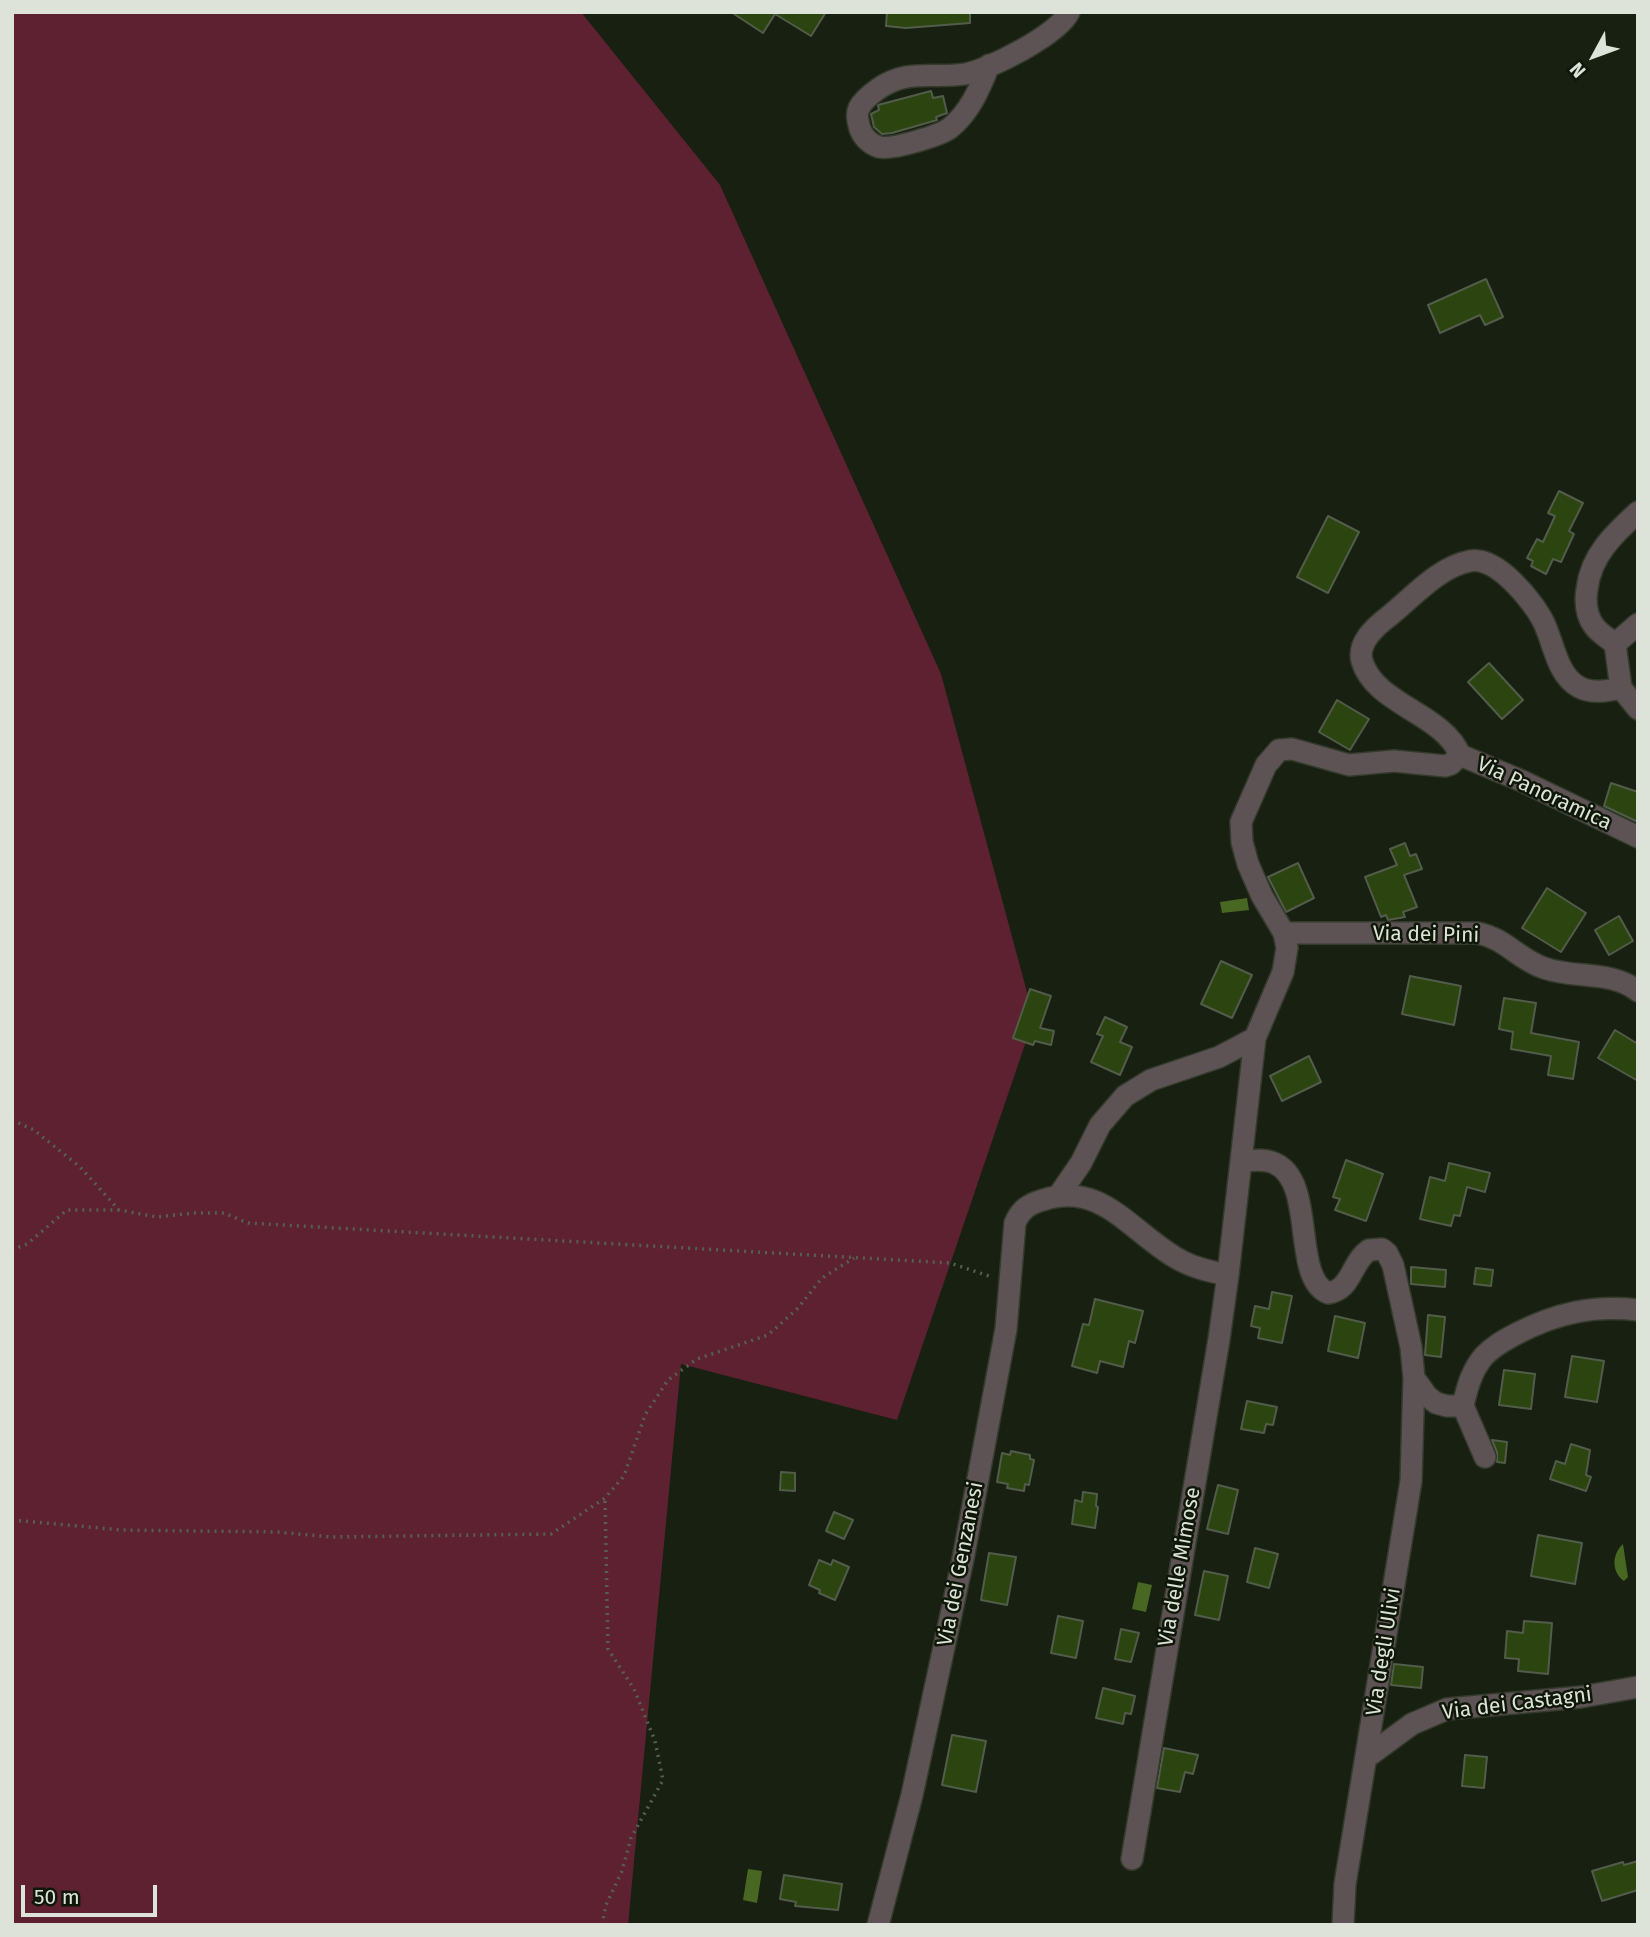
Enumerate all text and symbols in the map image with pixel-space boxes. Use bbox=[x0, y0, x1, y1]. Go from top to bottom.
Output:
north arrow bbox=[1559, 21, 1629, 91]
text: N bbox=[1565, 58, 1591, 82]
street label: Via Panoramica bbox=[1473, 752, 1615, 836]
street label: Via dei Pini bbox=[1373, 921, 1479, 949]
street label: Via dei Genzanesi bbox=[933, 1480, 989, 1648]
street label: Via delle Mimose bbox=[1154, 1485, 1206, 1649]
street label: Via degli Ulivi bbox=[1361, 1586, 1407, 1718]
street label: Via dei Castagni bbox=[1441, 1682, 1593, 1726]
scale bar bbox=[24, 1870, 161, 1914]
text: 50 m bbox=[34, 1884, 80, 1910]

